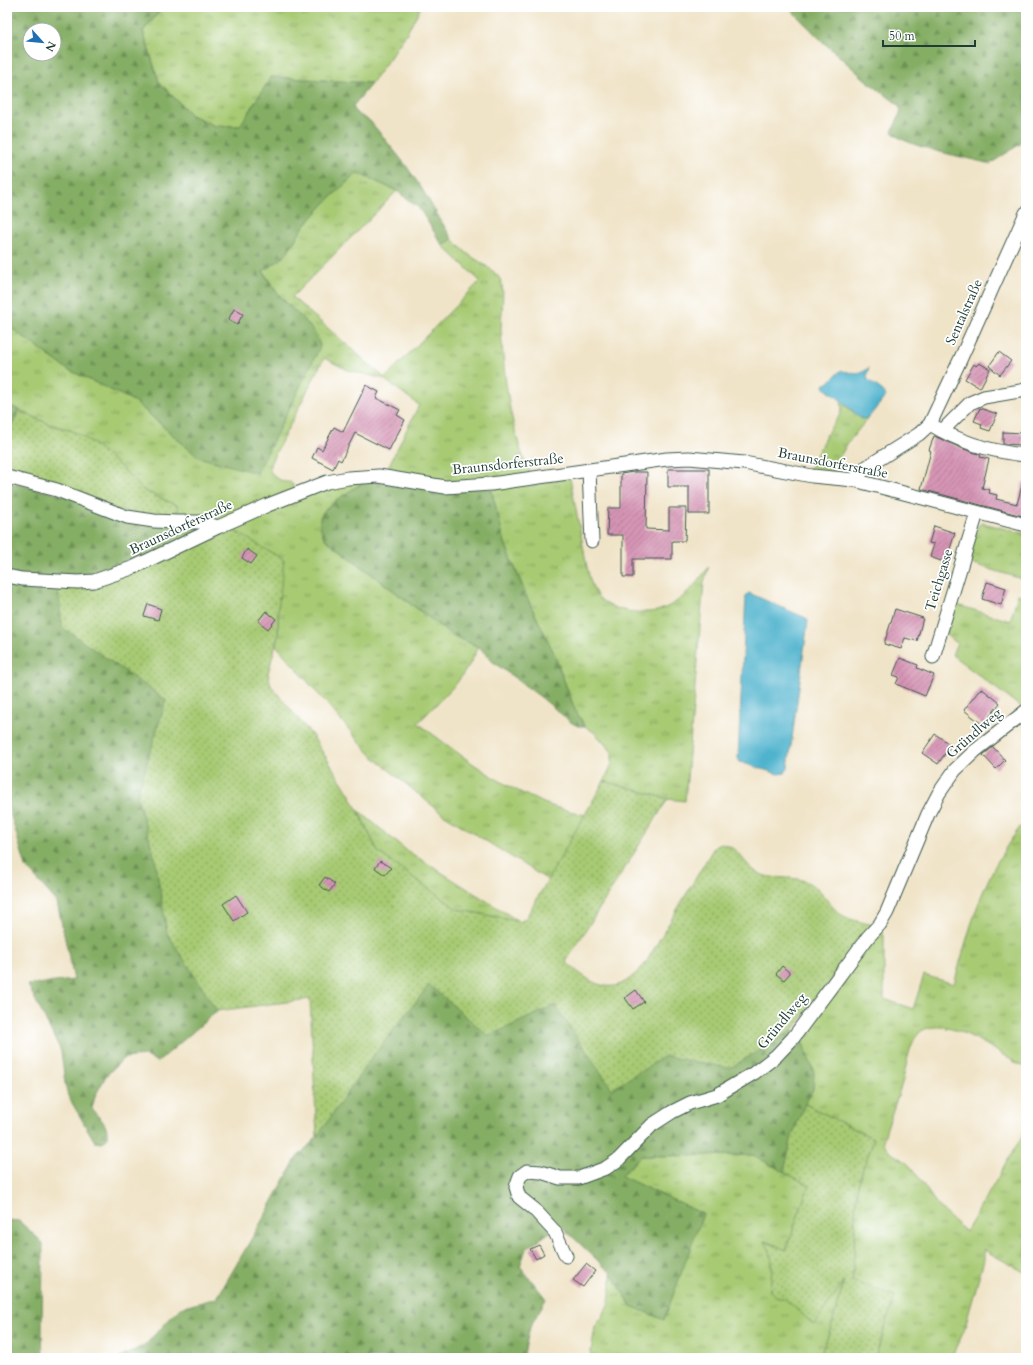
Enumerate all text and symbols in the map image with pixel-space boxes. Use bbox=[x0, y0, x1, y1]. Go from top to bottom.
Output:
north arrow bbox=[22, 22, 62, 62]
scale bar bbox=[883, 22, 975, 48]
text: 50 m bbox=[889, 28, 916, 44]
text: N bbox=[41, 39, 59, 54]
street label: Sentalstraße bbox=[941, 276, 987, 348]
street label: Braunsdorferstraße bbox=[776, 443, 890, 483]
street label: Braunsdorferstraße bbox=[451, 449, 565, 479]
street label: Braunsdorferstraße bbox=[126, 495, 236, 559]
street label: Teichgasse bbox=[921, 546, 957, 614]
street label: Gründlweg bbox=[942, 703, 1006, 763]
street label: Gründlweg bbox=[753, 989, 811, 1053]

